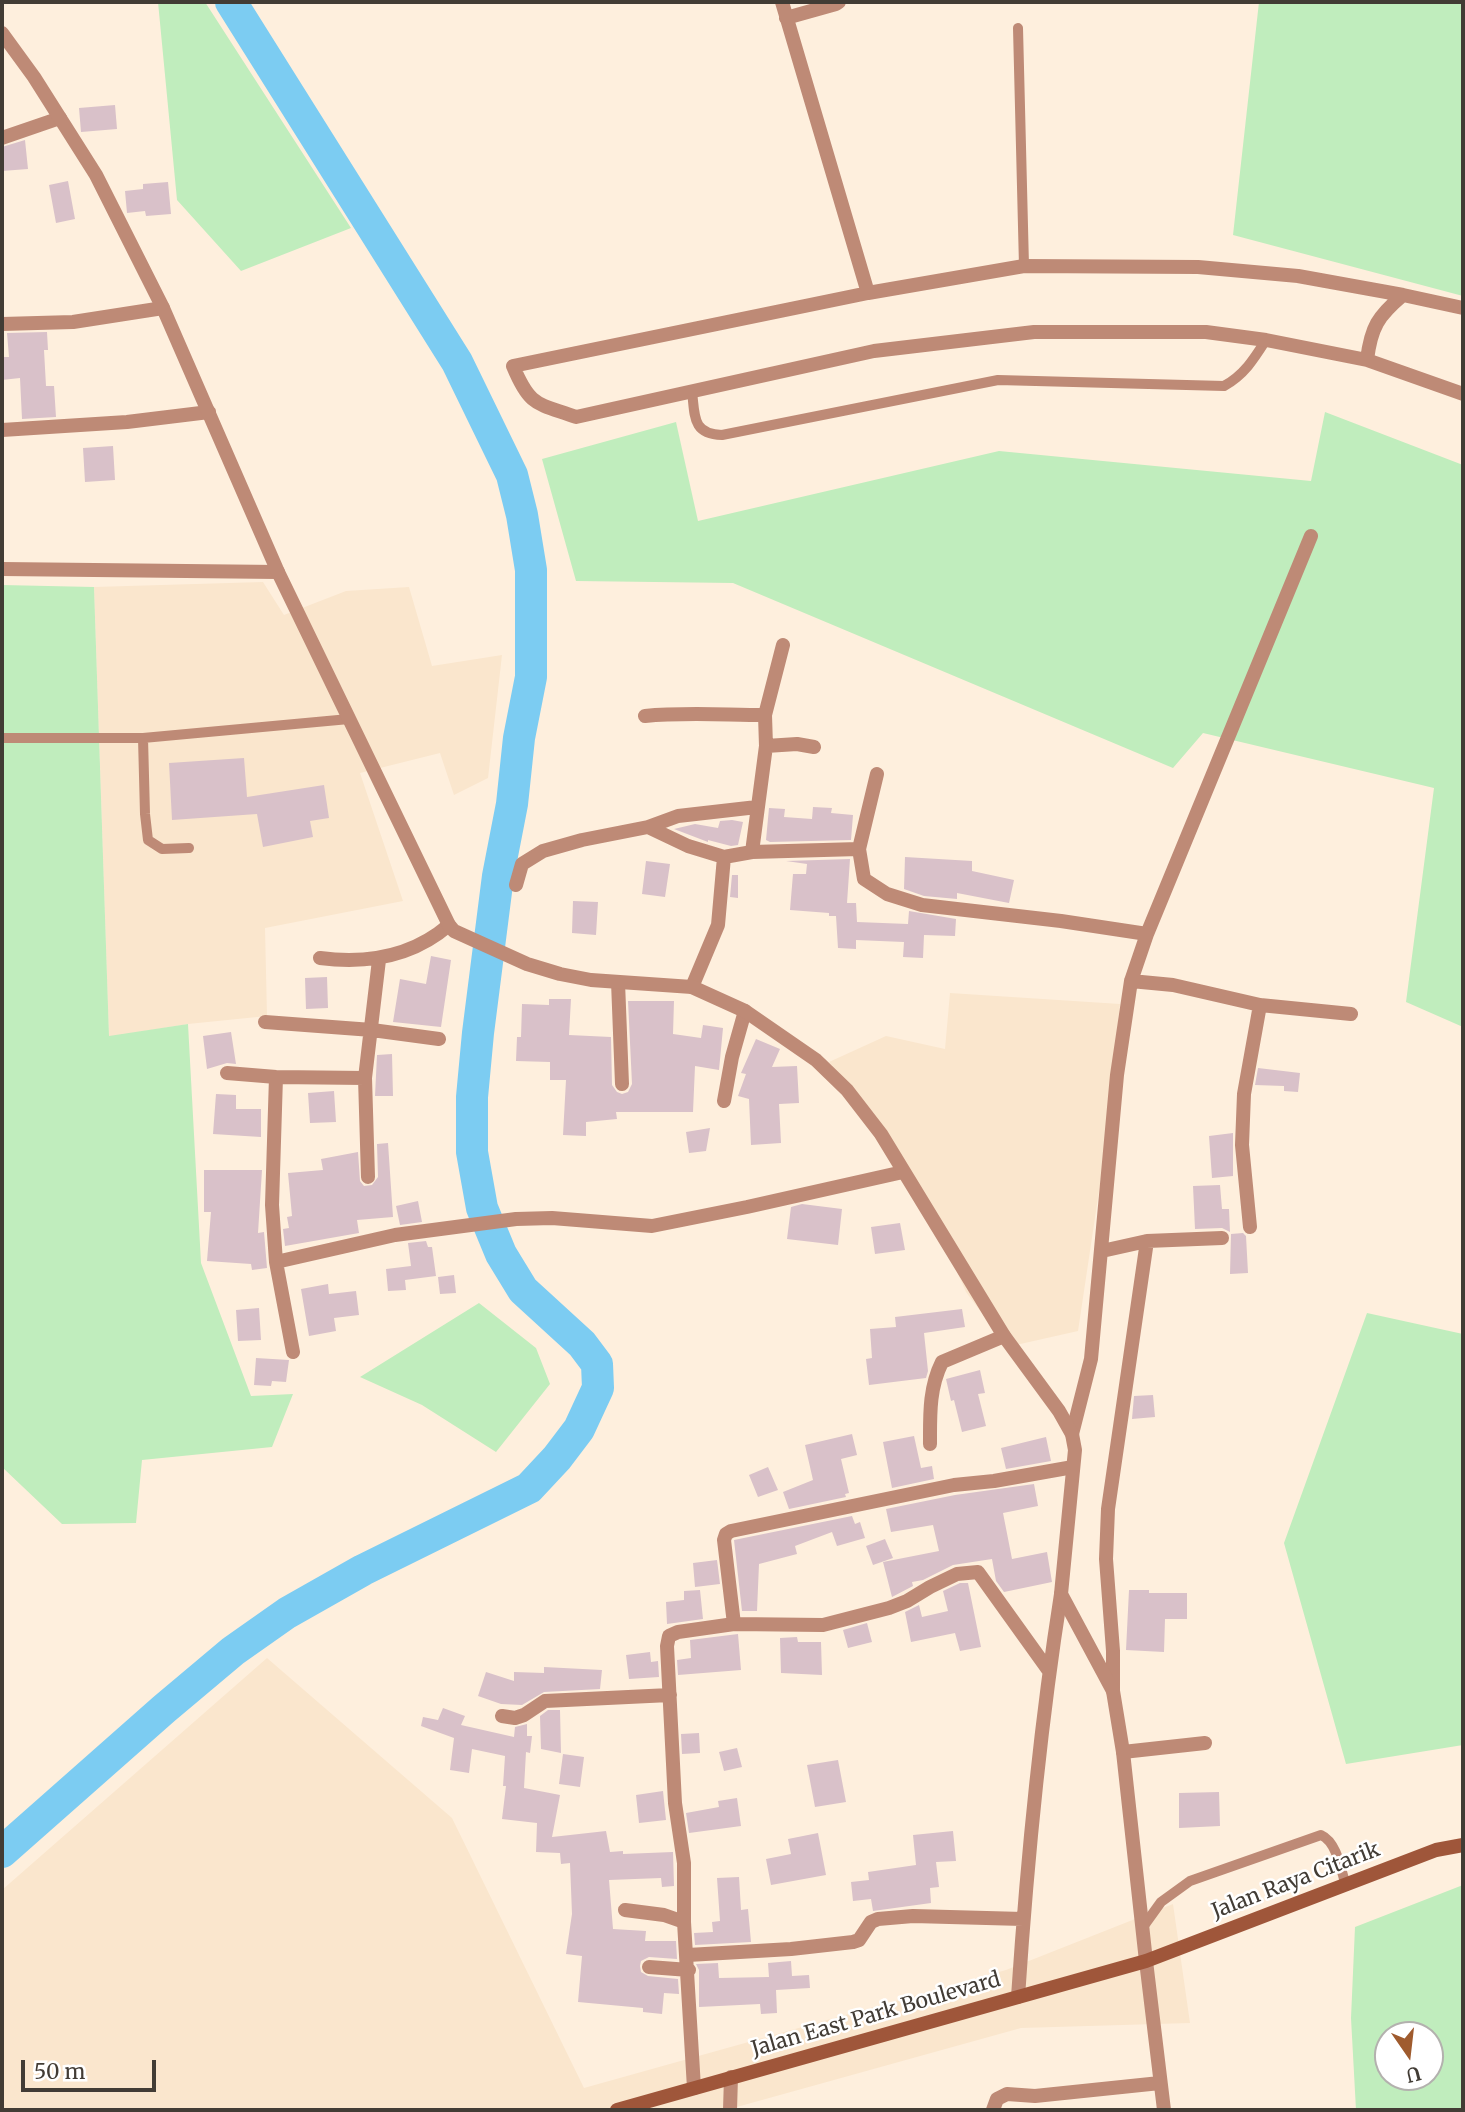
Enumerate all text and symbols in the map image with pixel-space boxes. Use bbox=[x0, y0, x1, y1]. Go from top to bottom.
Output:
street label: Jalan Raya Citarik bbox=[1208, 1837, 1384, 1925]
street label: Jalan East Park Boulevard bbox=[749, 1967, 1003, 2063]
north arrow bbox=[1374, 2021, 1444, 2091]
scale bar bbox=[24, 2046, 159, 2090]
text: 50 m bbox=[34, 2058, 85, 2085]
text: U bbox=[1404, 2061, 1423, 2088]

